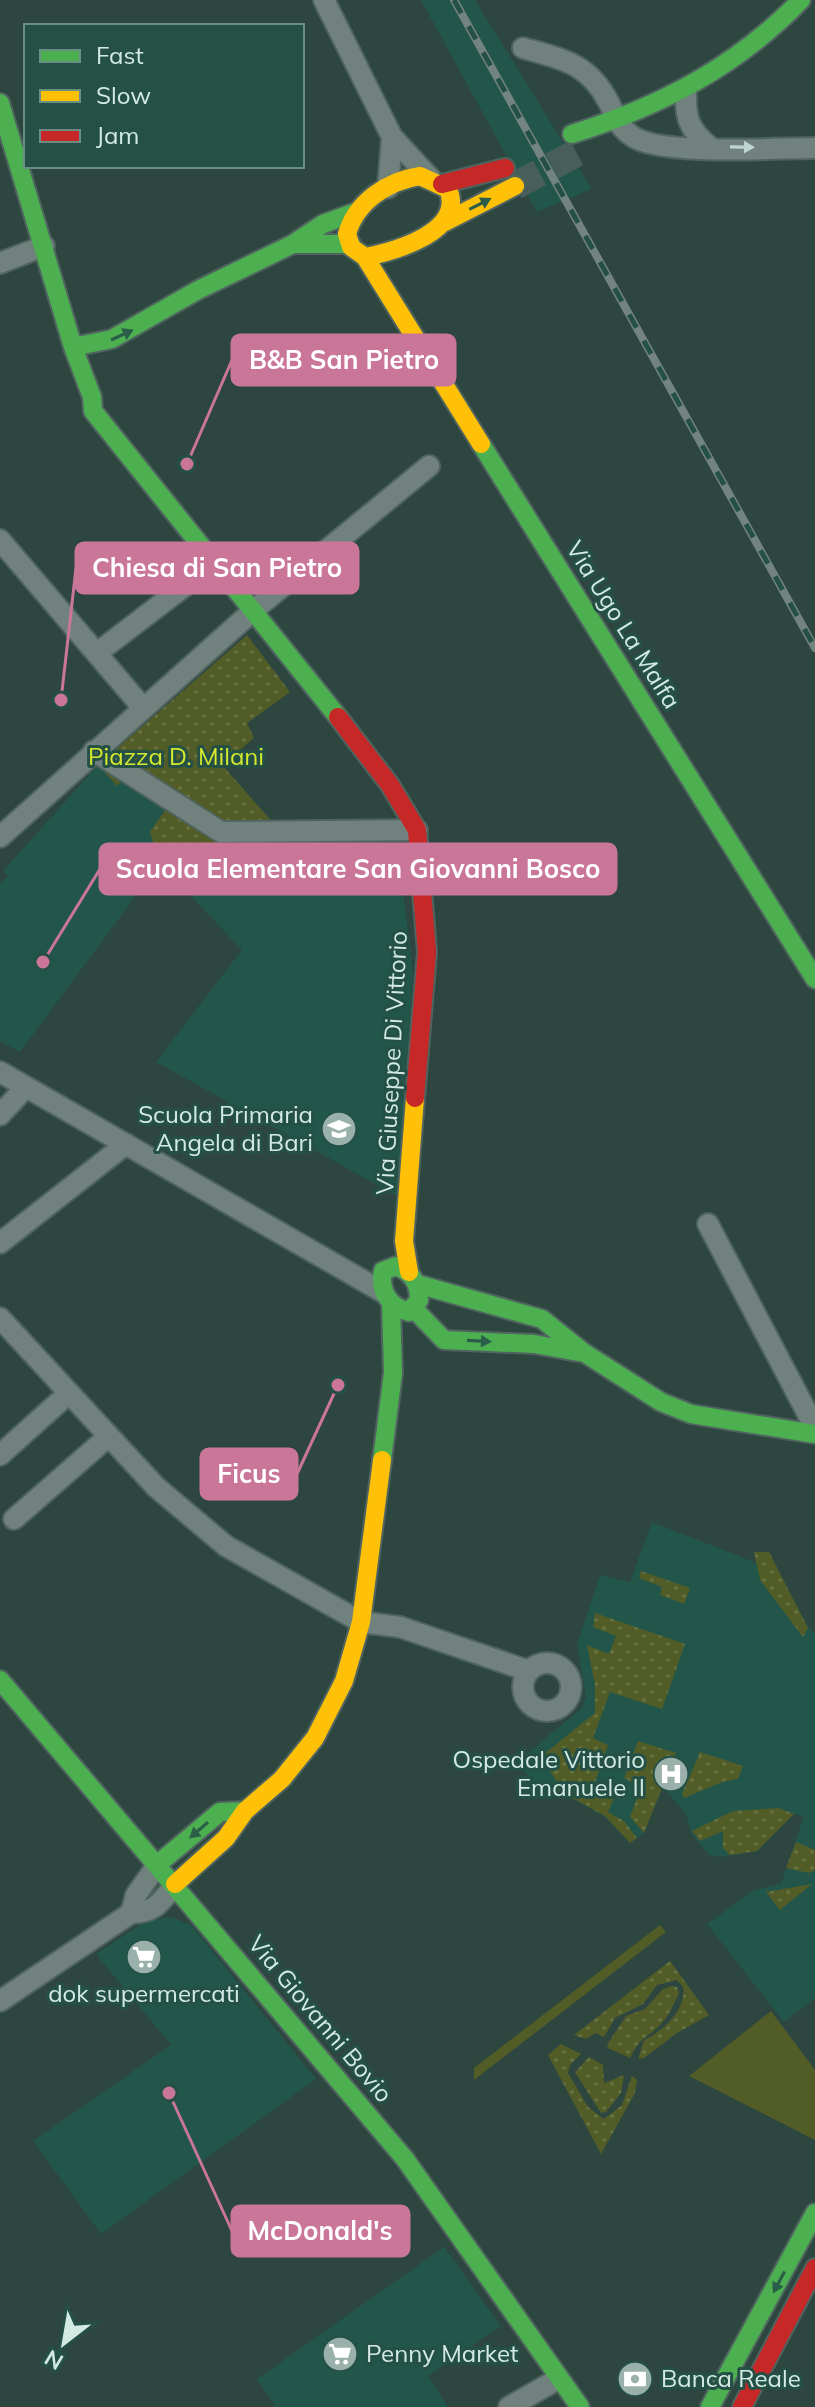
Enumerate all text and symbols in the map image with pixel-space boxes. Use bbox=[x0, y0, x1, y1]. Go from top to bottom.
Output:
legend bbox=[24, 24, 304, 168]
text: Fast bbox=[96, 40, 144, 70]
text: Slow bbox=[96, 80, 151, 110]
text: Jam bbox=[96, 120, 139, 150]
one-way arrow bbox=[730, 141, 755, 154]
one-way arrow bbox=[468, 197, 491, 210]
one-way arrow bbox=[110, 328, 133, 342]
callout: B&B San Pietro bbox=[232, 335, 455, 385]
text: B&B San Pietro bbox=[249, 343, 439, 376]
street label: Via Ugo La Malfa bbox=[560, 535, 687, 714]
callout: Chiesa di San Pietro bbox=[76, 543, 358, 593]
text: Chiesa di San Pietro bbox=[92, 551, 342, 584]
park label: Piazza D. Milani bbox=[88, 741, 264, 771]
callout: Scuola Elementare San Giovanni Bosco bbox=[100, 844, 616, 894]
text: Scuola Elementare San Giovanni Bosco bbox=[116, 852, 600, 885]
street label: Via Giuseppe Di Vittorio bbox=[369, 930, 413, 1195]
place label: Scuola Primaria Angela di Bari bbox=[138, 1099, 313, 1157]
school or university icon: Scuola Primaria Angela di Bari bbox=[320, 1110, 358, 1148]
one-way arrow bbox=[467, 1335, 492, 1348]
callout: Ficus bbox=[201, 1449, 297, 1499]
text: Ficus bbox=[217, 1457, 281, 1490]
place label: Ospedale Vittorio Emanuele II bbox=[453, 1744, 645, 1802]
hospital icon: Ospedale Vittorio Emanuele II bbox=[652, 1755, 690, 1793]
one-way arrow bbox=[189, 1821, 209, 1838]
street label: Via Giovanni Bovio bbox=[242, 1929, 399, 2108]
supermarket icon: dok supermercati bbox=[125, 1938, 163, 1976]
place label: dok supermercati bbox=[48, 1978, 240, 2008]
callout: McDonald's bbox=[232, 2206, 409, 2256]
text: McDonald's bbox=[248, 2214, 392, 2247]
one-way arrow bbox=[772, 2271, 786, 2293]
north arrow bbox=[24, 2303, 104, 2383]
supermarket icon: Penny Market bbox=[321, 2335, 359, 2373]
place label: Penny Market bbox=[366, 2338, 518, 2368]
text: N bbox=[39, 2344, 68, 2376]
bank icon: Banca Reale bbox=[616, 2360, 654, 2398]
place label: Banca Reale bbox=[661, 2363, 801, 2393]

